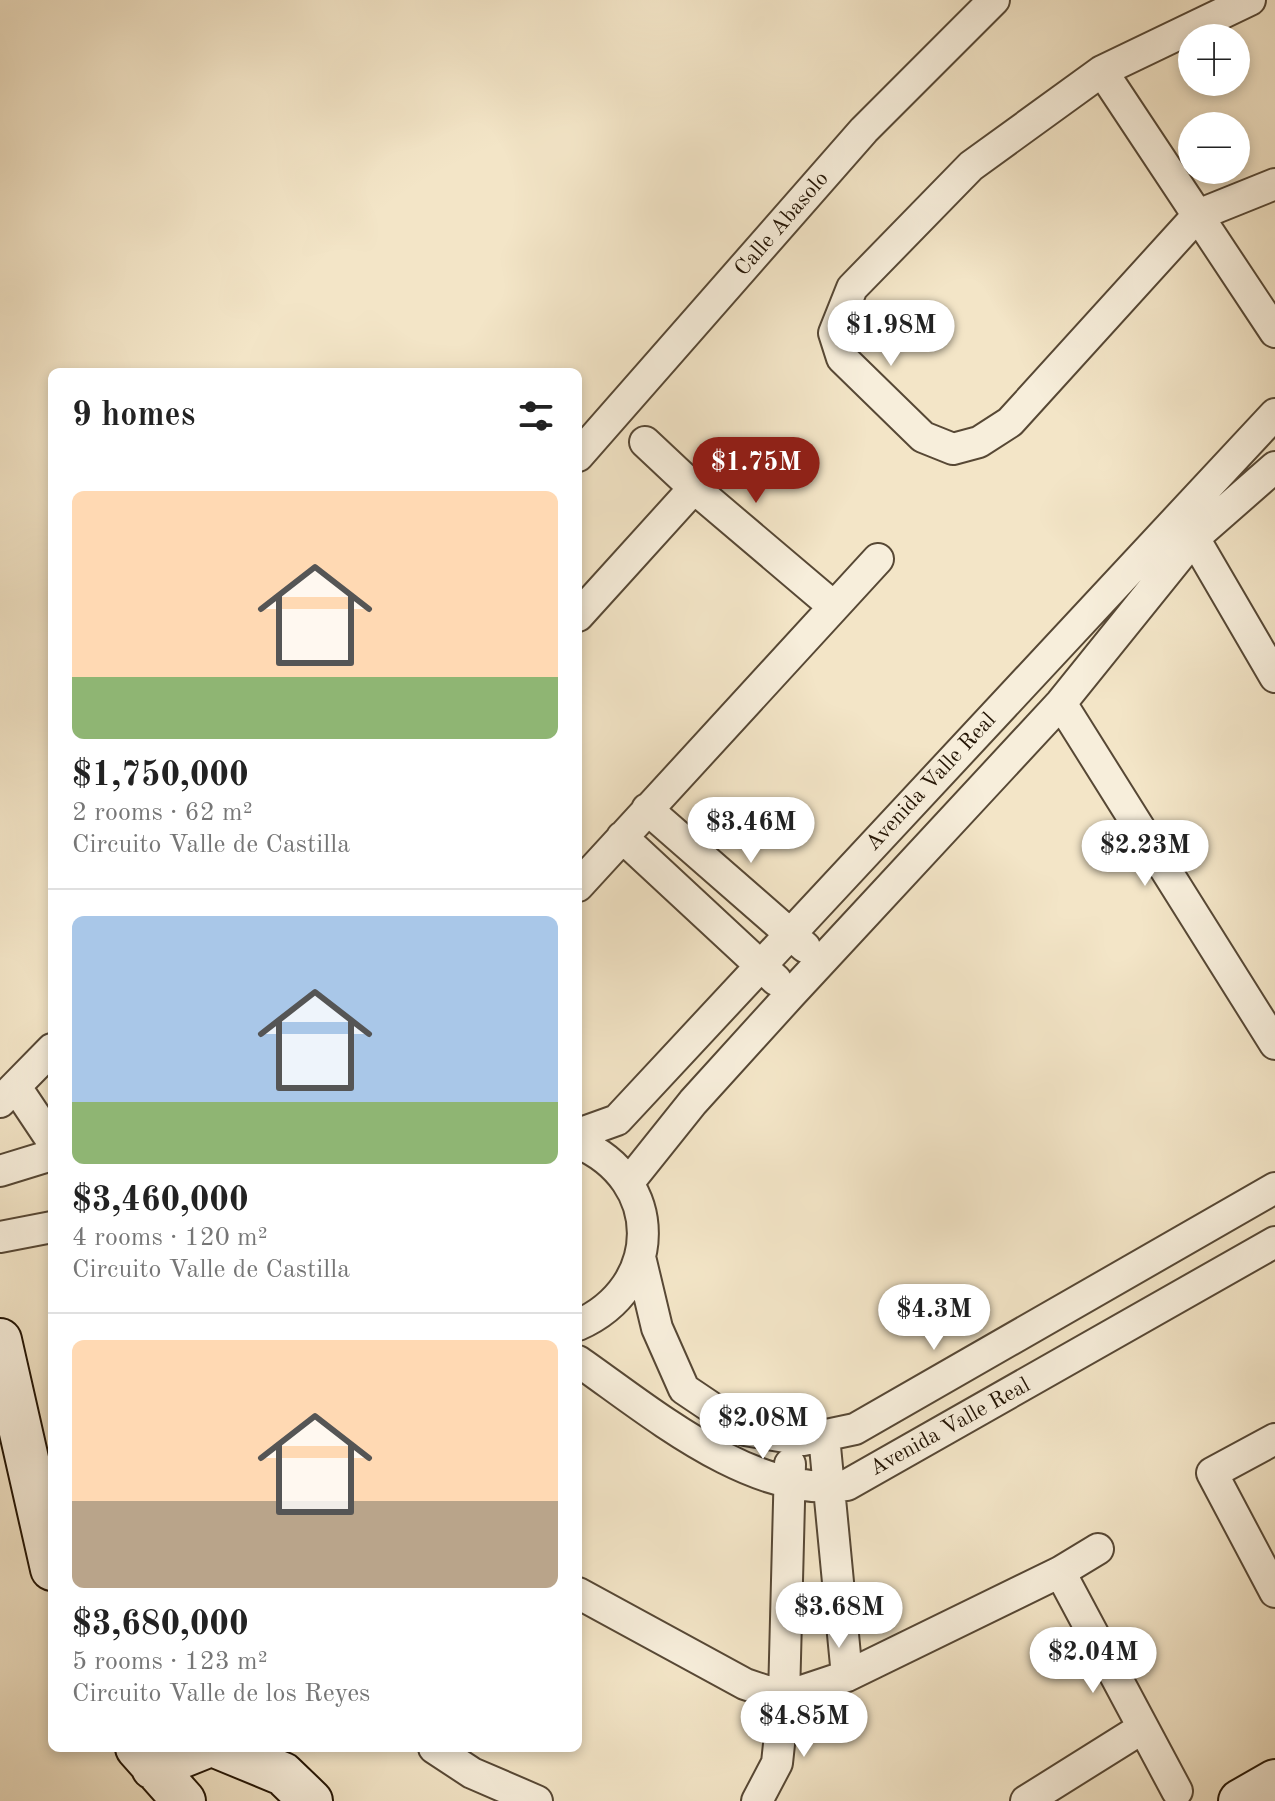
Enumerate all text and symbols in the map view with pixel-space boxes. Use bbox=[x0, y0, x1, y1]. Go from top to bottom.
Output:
map controls bbox=[1178, 24, 1250, 184]
button: + bbox=[1178, 24, 1250, 96]
button: − bbox=[1178, 112, 1250, 184]
street label: Calle Abasolo bbox=[731, 168, 833, 280]
pin: $1.98M bbox=[826, 300, 956, 368]
text: $1.98M bbox=[846, 313, 936, 339]
icon: filters bbox=[514, 394, 558, 438]
text: 9 homes bbox=[72, 399, 195, 433]
pin: $1.75M bbox=[691, 437, 821, 505]
text: $1.75M bbox=[711, 450, 801, 476]
icon: home bbox=[243, 543, 387, 687]
street label: Avenida Valle Real bbox=[862, 709, 1000, 855]
text: $1,750,000 bbox=[72, 759, 249, 793]
pin: $3.46M bbox=[686, 797, 816, 865]
text: 2 rooms · 62 m² bbox=[72, 800, 253, 826]
text: $3.46M bbox=[706, 810, 796, 836]
pin: $2.23M bbox=[1080, 820, 1210, 888]
text: Circuito Valle de Castilla bbox=[72, 832, 350, 858]
text: $2.23M bbox=[1100, 833, 1190, 859]
icon: home bbox=[243, 968, 387, 1112]
text: $3,460,000 bbox=[72, 1184, 249, 1218]
text: 4 rooms · 120 m² bbox=[72, 1225, 268, 1251]
text: Circuito Valle de Castilla bbox=[72, 1257, 350, 1283]
pin: $4.3M bbox=[878, 1284, 990, 1352]
text: $4.3M bbox=[896, 1297, 972, 1323]
street label: Avenida Valle Real bbox=[866, 1374, 1034, 1480]
icon: home bbox=[243, 1392, 387, 1536]
pin: $2.08M bbox=[698, 1393, 828, 1461]
text: $2.08M bbox=[718, 1406, 808, 1432]
pin: $3.68M bbox=[774, 1582, 904, 1650]
text: $3.68M bbox=[794, 1595, 884, 1621]
text: $3,680,000 bbox=[72, 1608, 249, 1642]
pin: $2.04M bbox=[1028, 1627, 1158, 1695]
text: $2.04M bbox=[1048, 1640, 1138, 1666]
text: 5 rooms · 123 m² bbox=[72, 1649, 268, 1675]
text: Circuito Valle de los Reyes bbox=[72, 1681, 370, 1707]
pin: $4.85M bbox=[739, 1691, 869, 1759]
text: $4.85M bbox=[759, 1704, 849, 1730]

